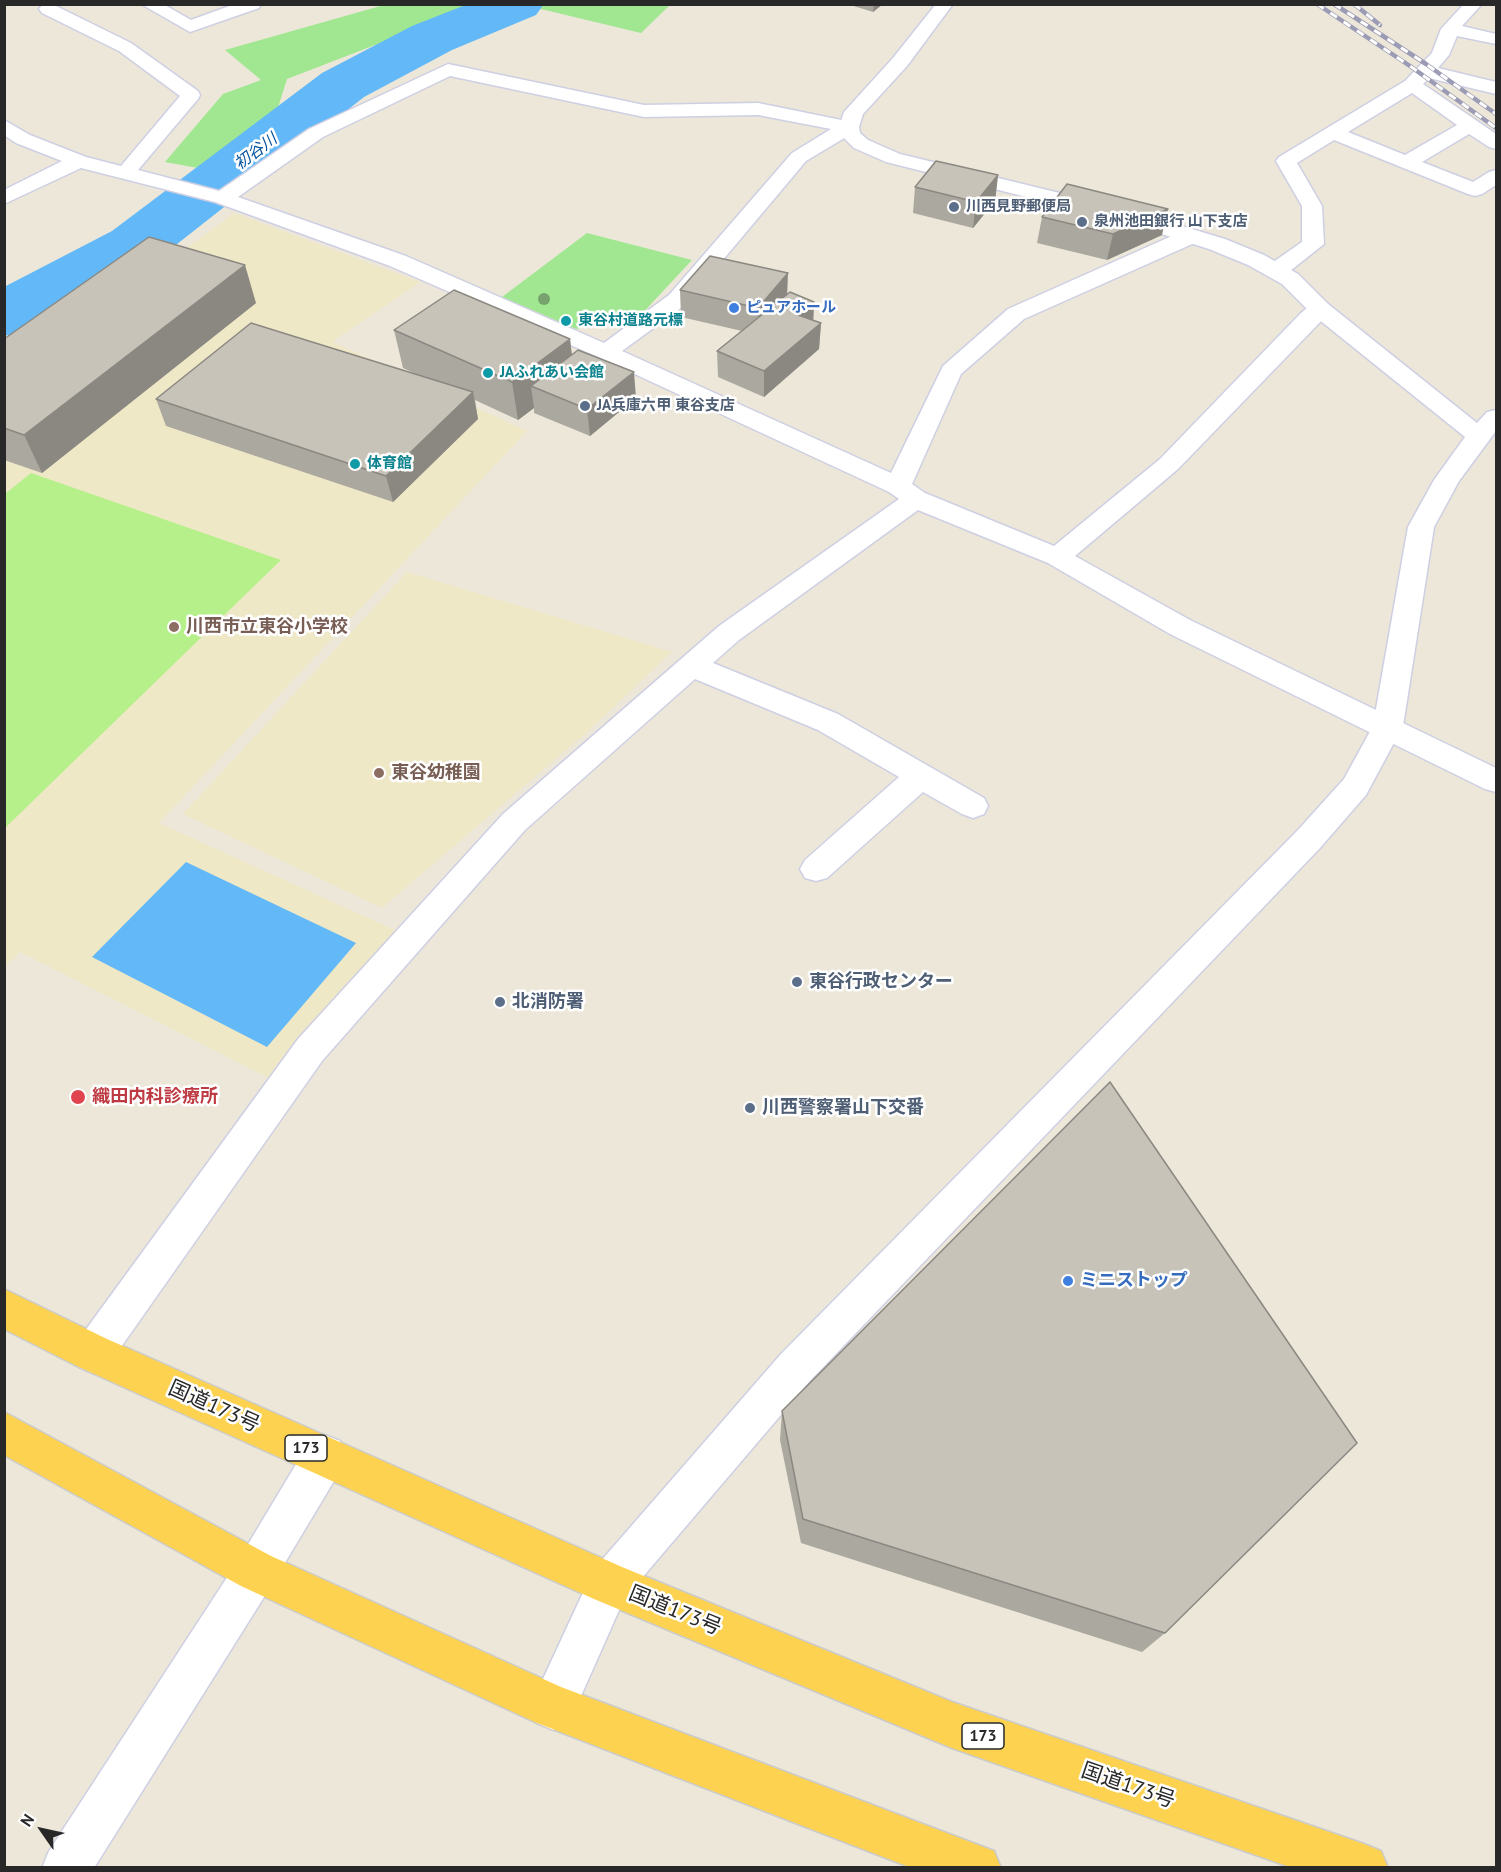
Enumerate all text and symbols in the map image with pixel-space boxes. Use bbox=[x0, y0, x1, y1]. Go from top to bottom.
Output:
water label: 初谷川 bbox=[231, 130, 281, 174]
place label: 川西見野郵便局 bbox=[966, 198, 1071, 216]
marker: 川西見野郵便局 bbox=[947, 200, 961, 214]
place label: 泉州池田銀行 山下支店 bbox=[1094, 213, 1248, 231]
marker: 泉州池田銀行 山下支店 bbox=[1075, 215, 1089, 229]
place label: ピュアホール bbox=[746, 299, 836, 317]
marker: ピュアホール bbox=[727, 301, 741, 315]
place label: 東谷村道路元標 bbox=[578, 312, 683, 330]
marker: 東谷村道路元標 bbox=[559, 314, 573, 328]
place label: JAふれあい会館 bbox=[500, 364, 604, 382]
marker: JAふれあい会館 bbox=[481, 366, 495, 380]
place label: JA兵庫六甲 東谷支店 bbox=[597, 397, 735, 415]
marker: JA兵庫六甲 東谷支店 bbox=[578, 399, 592, 413]
place label: 体育館 bbox=[367, 455, 412, 473]
marker: 体育館 bbox=[348, 457, 362, 471]
place label: 川西市立東谷小学校 bbox=[186, 616, 348, 638]
marker: 川西市立東谷小学校 bbox=[167, 620, 181, 634]
place label: 東谷幼稚園 bbox=[391, 762, 481, 784]
marker: 東谷幼稚園 bbox=[372, 766, 386, 780]
place label: 東谷行政センター bbox=[809, 971, 953, 993]
marker: 東谷行政センター bbox=[790, 975, 804, 989]
place label: 北消防署 bbox=[512, 991, 584, 1013]
marker: 北消防署 bbox=[493, 995, 507, 1009]
place label: 織田内科診療所 bbox=[92, 1086, 218, 1108]
marker: 織田内科診療所 bbox=[69, 1088, 87, 1106]
place label: 川西警察署山下交番 bbox=[762, 1097, 924, 1119]
marker: 川西警察署山下交番 bbox=[743, 1101, 757, 1115]
place label: ミニストップ bbox=[1080, 1270, 1188, 1292]
marker: ミニストップ bbox=[1061, 1274, 1075, 1288]
street label: 国道173号 bbox=[164, 1376, 264, 1438]
road number: 173 bbox=[285, 1435, 327, 1461]
street label: 国道173号 bbox=[625, 1581, 725, 1641]
road number: 173 bbox=[962, 1723, 1004, 1749]
street label: 国道173号 bbox=[1078, 1758, 1178, 1814]
north arrow bbox=[12, 1800, 72, 1860]
text: N bbox=[16, 1810, 38, 1830]

